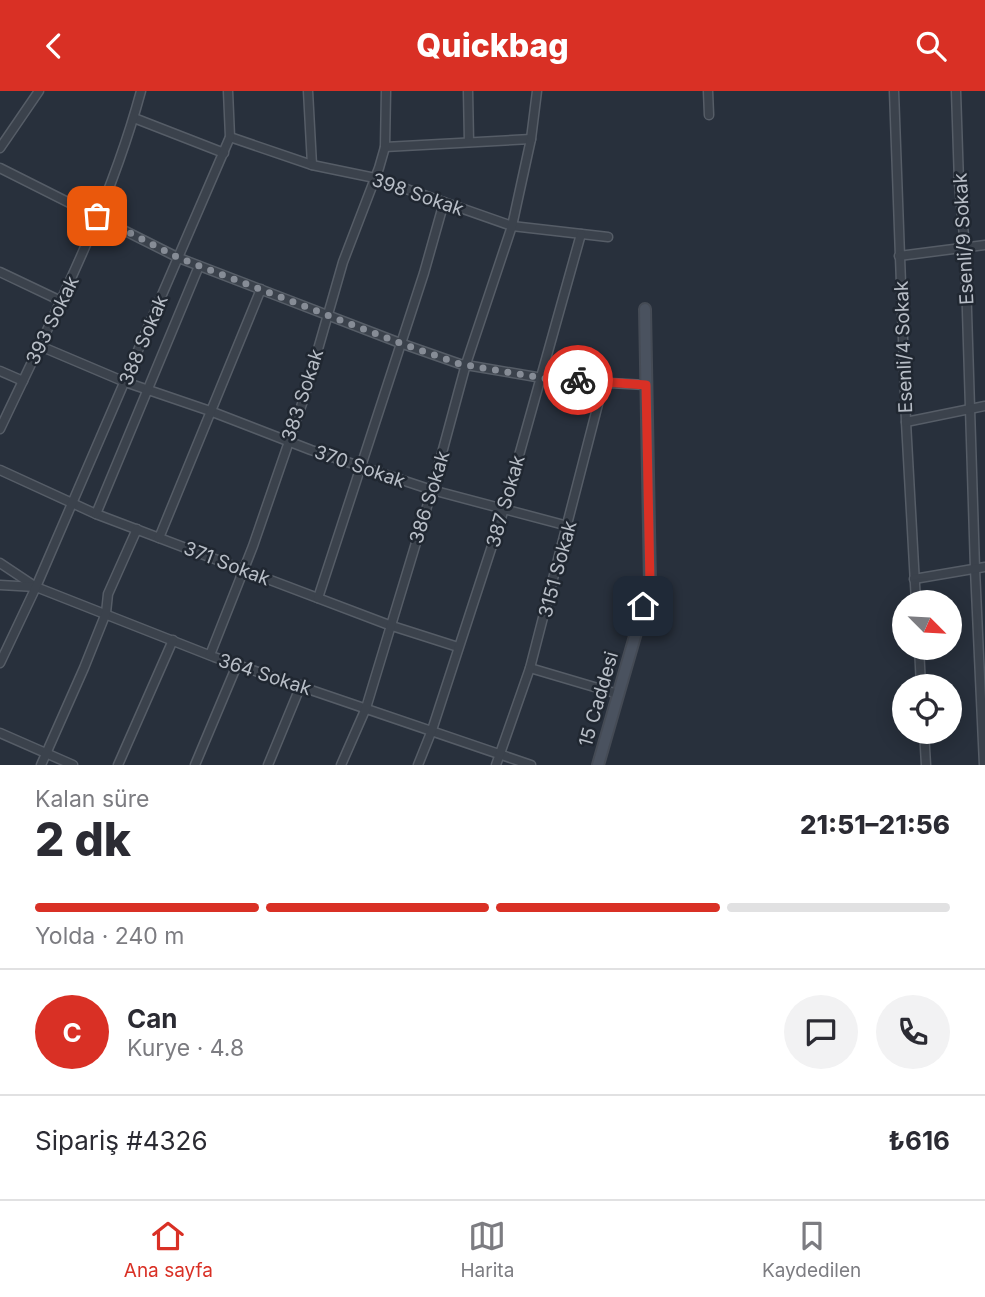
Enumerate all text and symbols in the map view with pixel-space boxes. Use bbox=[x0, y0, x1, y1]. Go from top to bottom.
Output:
text: Quickbag bbox=[416, 26, 569, 65]
icon: back bbox=[35, 27, 73, 65]
icon: search bbox=[912, 27, 950, 65]
street label: 398 Sokak bbox=[369, 168, 467, 221]
street label: Esenli/9 Sokak bbox=[949, 172, 978, 306]
pin bbox=[67, 186, 127, 246]
icon: bag bbox=[78, 197, 116, 235]
street label: 393 Sokak bbox=[21, 272, 84, 368]
street label: Esenli/4 Sokak bbox=[890, 280, 917, 414]
street label: 388 Sokak bbox=[114, 291, 173, 389]
courier bbox=[543, 345, 613, 415]
street label: 383 Sokak bbox=[277, 346, 328, 444]
icon: bike bbox=[559, 361, 597, 399]
street label: 370 Sokak bbox=[311, 440, 409, 493]
street label: 386 Sokak bbox=[404, 447, 455, 546]
street label: 387 Sokak bbox=[481, 452, 530, 550]
street label: 3151 Sokak bbox=[534, 518, 582, 620]
street label: 371 Sokak bbox=[180, 536, 274, 591]
pin bbox=[613, 576, 673, 636]
icon: home bbox=[624, 587, 662, 625]
north arrow bbox=[892, 590, 962, 660]
map controls bbox=[892, 590, 962, 744]
street label: 364 Sokak bbox=[216, 649, 315, 700]
street label: 15 Caddesi bbox=[574, 649, 623, 749]
button: locate bbox=[892, 674, 962, 744]
text: Kalan süre bbox=[35, 785, 149, 813]
text: 21:51–21:56 bbox=[800, 809, 950, 840]
text: 2 dk bbox=[35, 811, 131, 867]
text: Yolda · 240 m bbox=[35, 922, 184, 950]
button: chat bbox=[784, 995, 858, 1069]
button: phone bbox=[876, 995, 950, 1069]
text: Can bbox=[127, 1003, 178, 1034]
text: C bbox=[62, 1017, 82, 1048]
text: Kurye · 4.8 bbox=[127, 1034, 244, 1062]
text: Sipariş #4326 bbox=[35, 1125, 208, 1156]
text: ₺616 bbox=[888, 1125, 950, 1156]
tab: Ana sayfa bbox=[124, 1217, 213, 1282]
tab: Harita bbox=[460, 1217, 514, 1282]
tab: Kaydedilen bbox=[762, 1217, 861, 1282]

